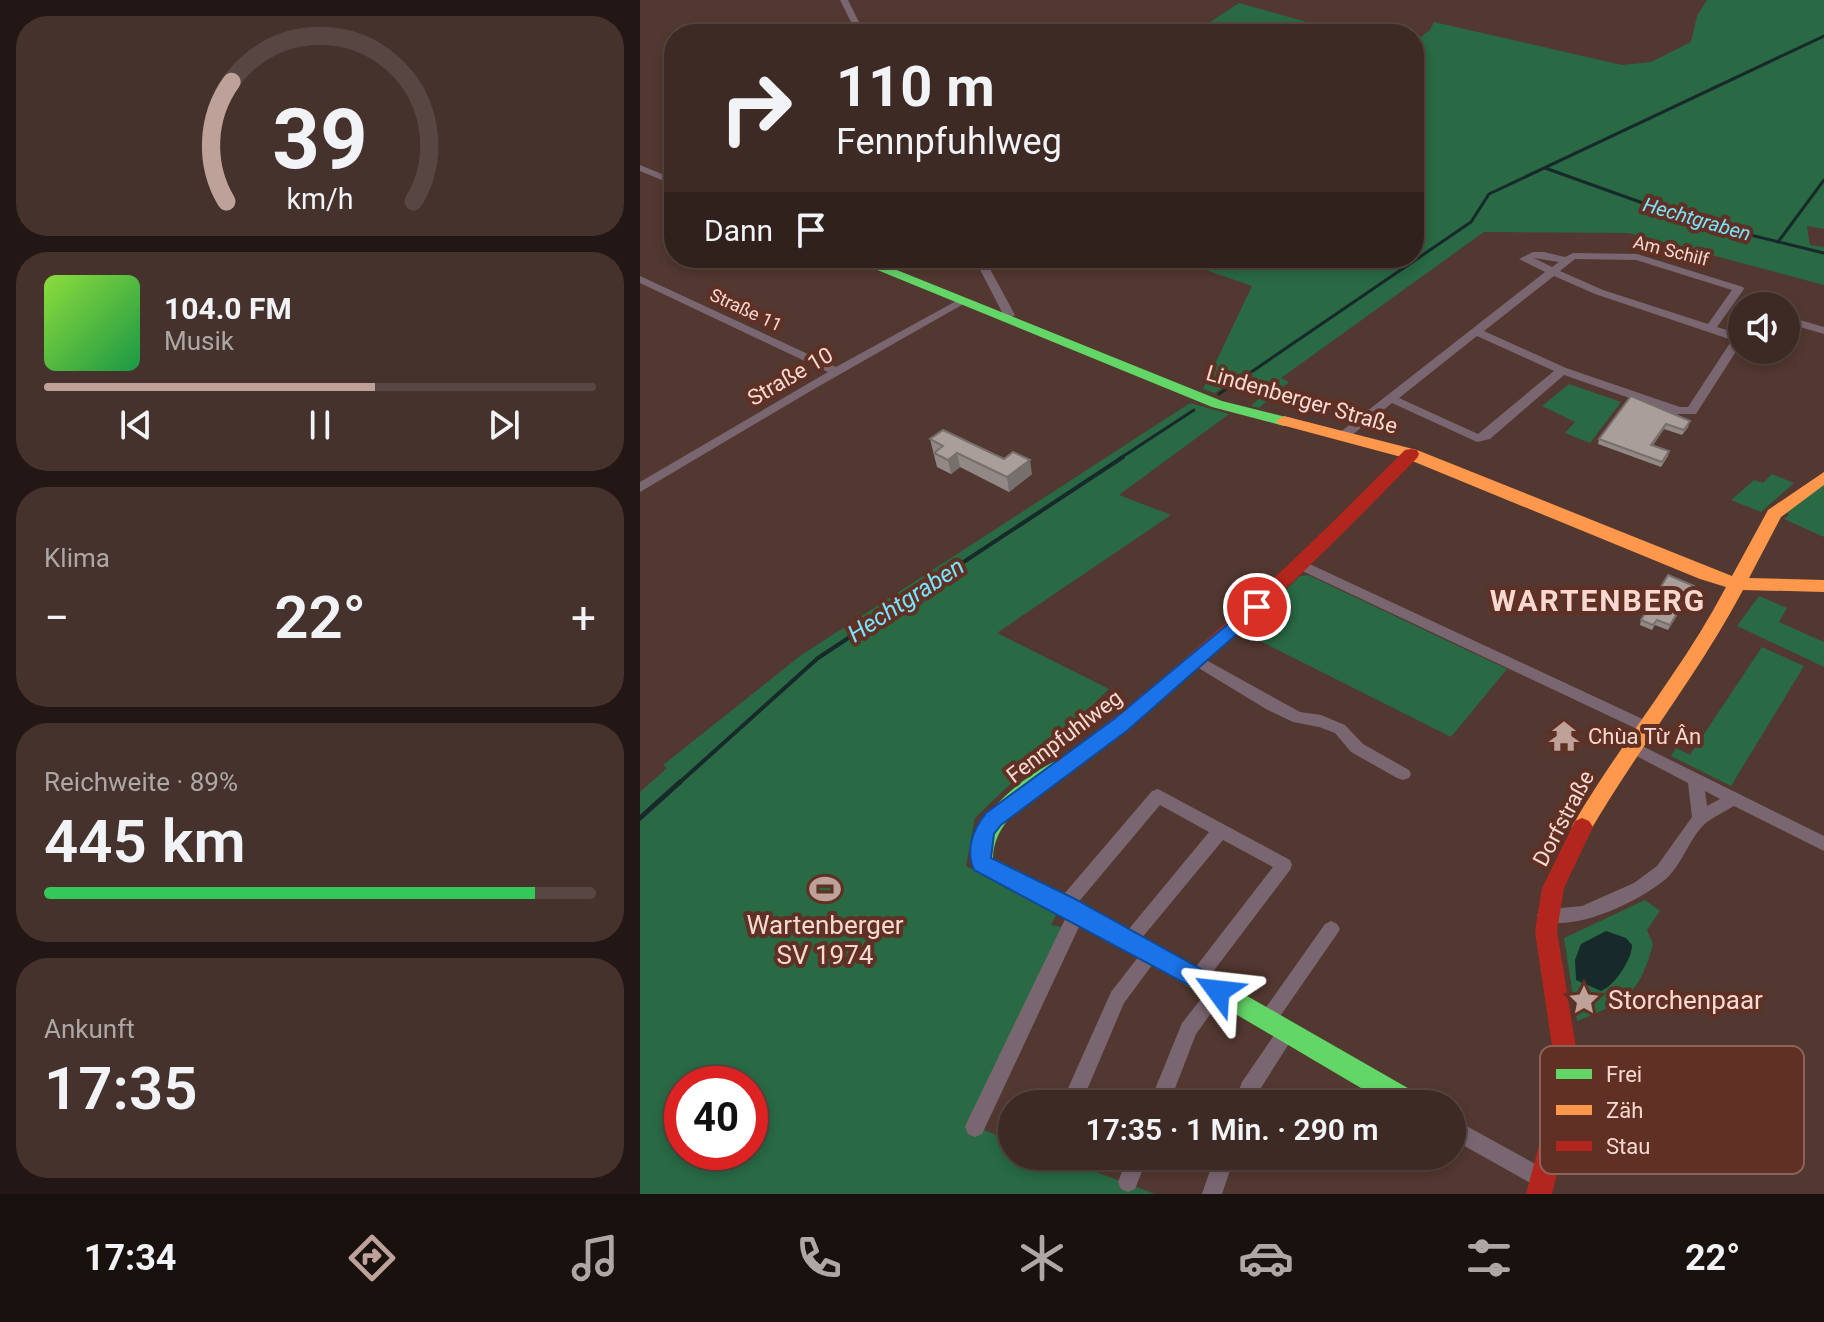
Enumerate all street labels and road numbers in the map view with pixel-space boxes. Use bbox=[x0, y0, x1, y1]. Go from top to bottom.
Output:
street label: Am Schilf bbox=[1631, 231, 1712, 270]
street label: Straße 11 bbox=[707, 284, 786, 335]
street label: Straße 10 bbox=[743, 342, 837, 411]
street label: Lindenberger Straße bbox=[1203, 360, 1400, 439]
street label: Fennpfuhlweg bbox=[1002, 685, 1127, 788]
street label: Dorfstraße bbox=[1528, 766, 1599, 870]

